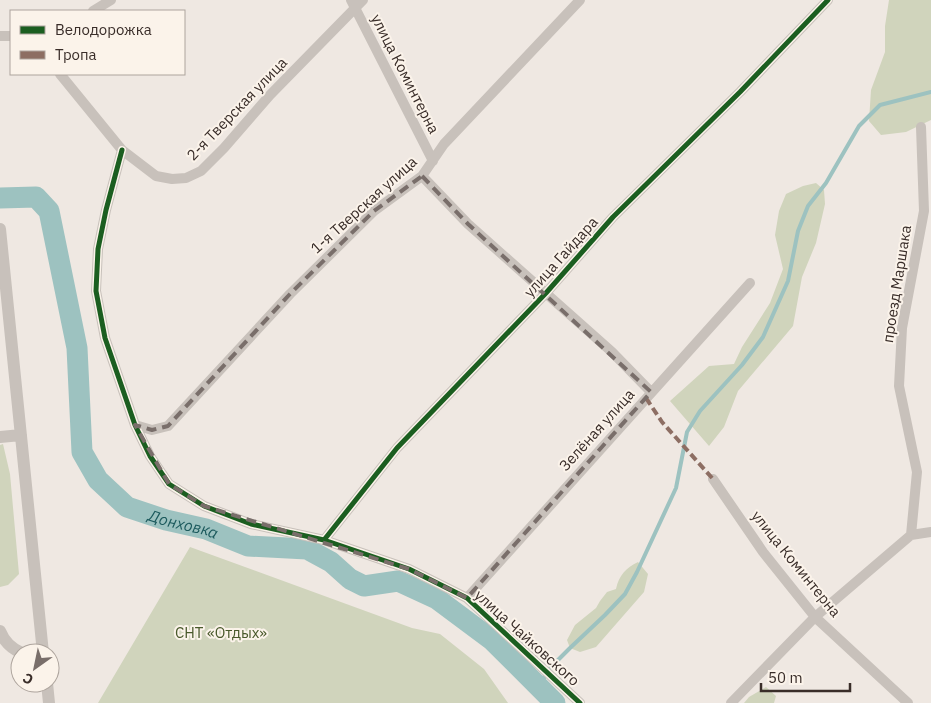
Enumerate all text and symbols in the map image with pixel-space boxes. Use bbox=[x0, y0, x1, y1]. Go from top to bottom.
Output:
legend bbox=[10, 10, 185, 75]
street label: улица Коминтерна bbox=[367, 11, 444, 137]
text: Велодорожка bbox=[55, 20, 152, 39]
text: Тропа bbox=[55, 45, 97, 64]
street label: 2-я Тверская улица bbox=[182, 53, 291, 164]
street label: 1-я Тверская улица bbox=[307, 152, 421, 257]
street label: улица Гайдара bbox=[520, 212, 602, 301]
street label: проезд Маршака bbox=[878, 224, 915, 344]
street label: Зелёная улица bbox=[555, 385, 638, 475]
water label: Донховка bbox=[144, 504, 221, 543]
street label: улица Коминтерна bbox=[748, 507, 845, 621]
street label: улица Чайковского bbox=[471, 585, 584, 690]
park label: СНТ «Отдых» bbox=[175, 623, 267, 642]
north arrow bbox=[10, 643, 60, 693]
scale bar bbox=[761, 660, 850, 692]
text: 50 m bbox=[768, 668, 803, 687]
text: С bbox=[19, 669, 37, 689]

